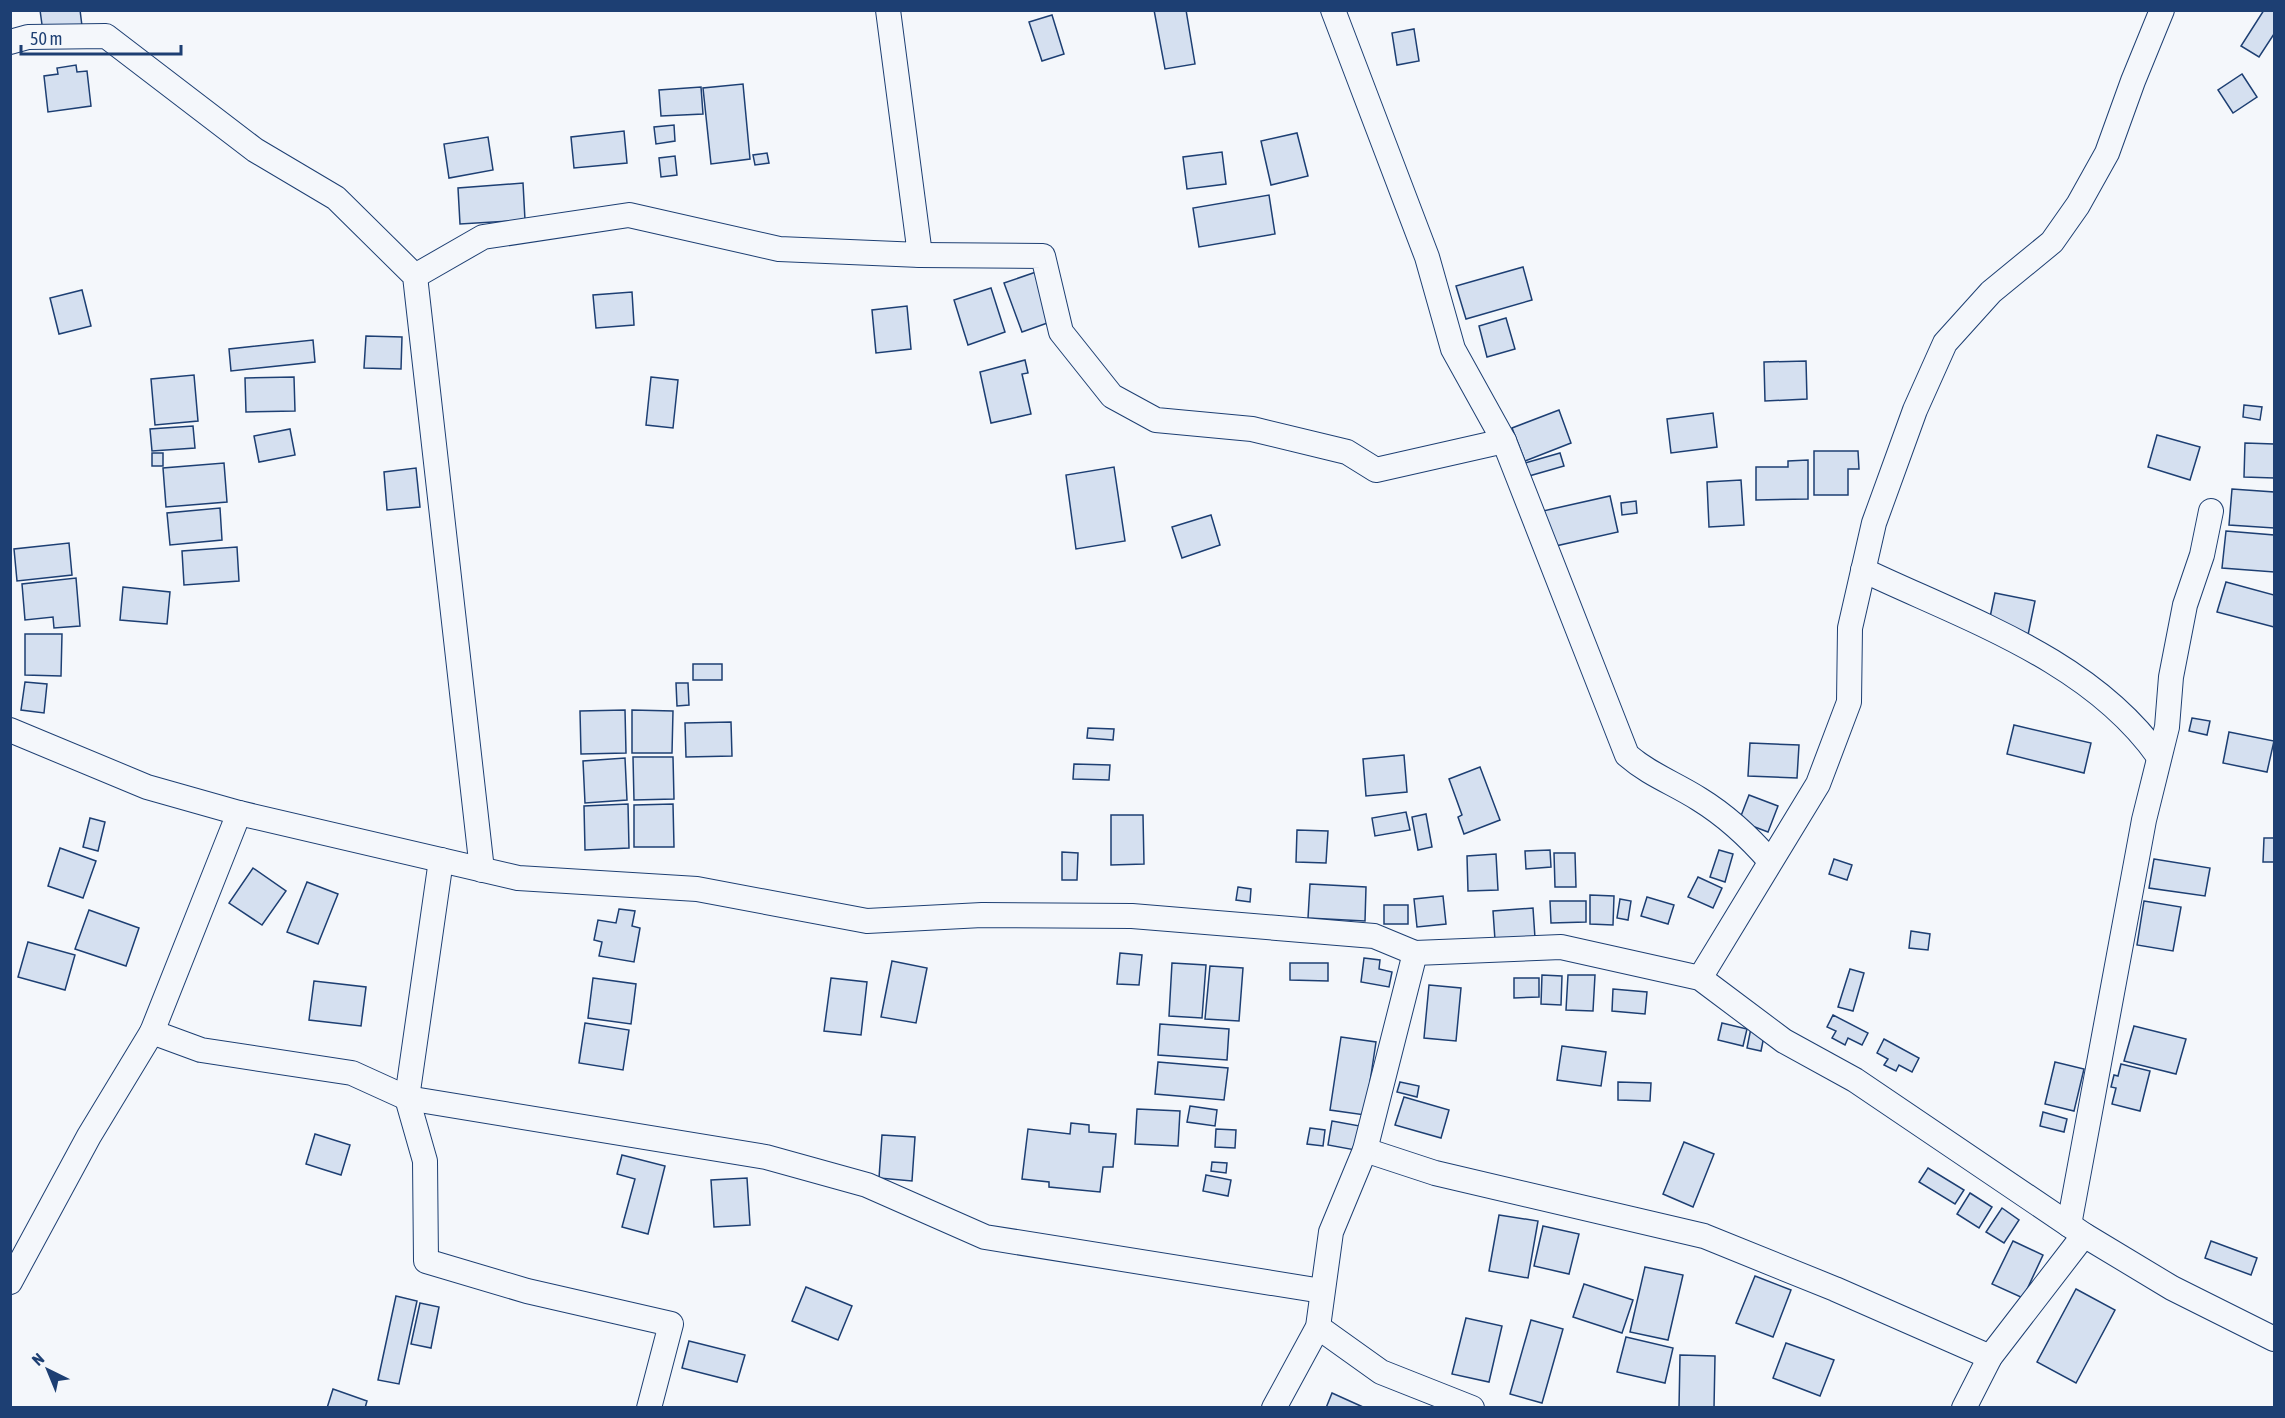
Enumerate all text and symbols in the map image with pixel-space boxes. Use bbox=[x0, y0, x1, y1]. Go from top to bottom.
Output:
scale bar bbox=[21, 18, 182, 56]
text: 50 m bbox=[30, 28, 62, 49]
north arrow bbox=[18, 1340, 78, 1400]
text: N bbox=[28, 1349, 47, 1369]

